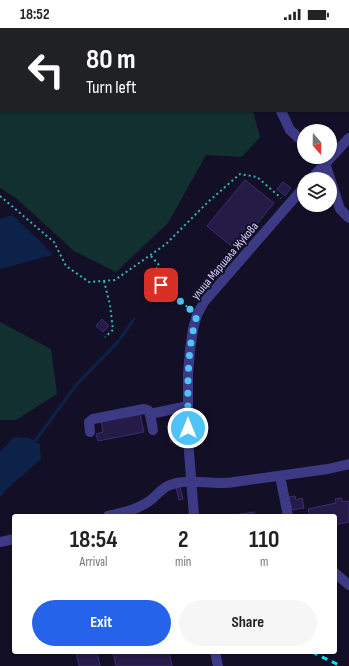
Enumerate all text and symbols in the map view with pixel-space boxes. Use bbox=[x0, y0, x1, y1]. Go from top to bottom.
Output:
text: 18:52 bbox=[20, 5, 49, 24]
text: 80 m bbox=[86, 43, 135, 76]
icon: left bbox=[20, 44, 72, 96]
text: Turn left bbox=[86, 77, 137, 98]
north arrow bbox=[297, 124, 337, 164]
map controls bbox=[297, 124, 337, 212]
button: layers bbox=[297, 172, 337, 212]
street label: улица Маршала Жукова bbox=[188, 219, 262, 303]
pin bbox=[144, 268, 178, 302]
icon: arrive bbox=[150, 274, 172, 296]
position arrow bbox=[167, 407, 209, 449]
text: 18:54 bbox=[70, 525, 117, 554]
text: 2 bbox=[178, 525, 189, 554]
text: 110 bbox=[249, 525, 279, 554]
text: Arrival bbox=[80, 554, 108, 570]
text: min bbox=[175, 554, 191, 570]
text: m bbox=[260, 554, 268, 570]
button: Exit bbox=[32, 600, 171, 646]
button: Share bbox=[179, 600, 317, 646]

